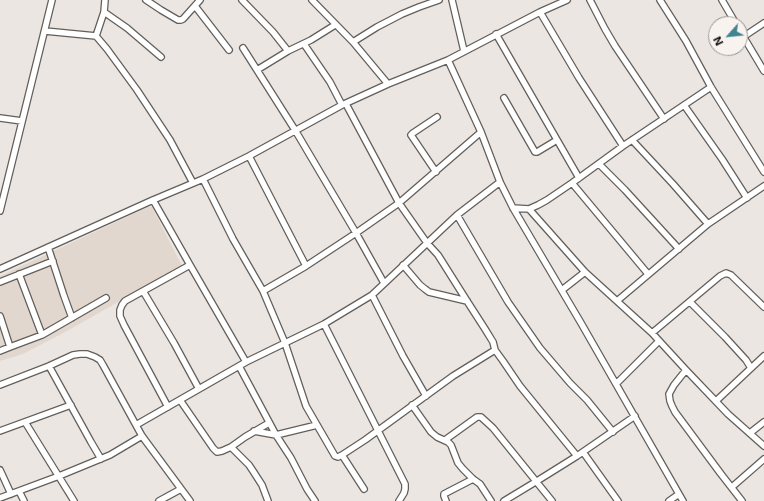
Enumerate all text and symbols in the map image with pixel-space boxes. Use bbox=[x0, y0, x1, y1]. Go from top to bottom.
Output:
north arrow bbox=[708, 16, 748, 56]
text: N bbox=[710, 34, 726, 48]

